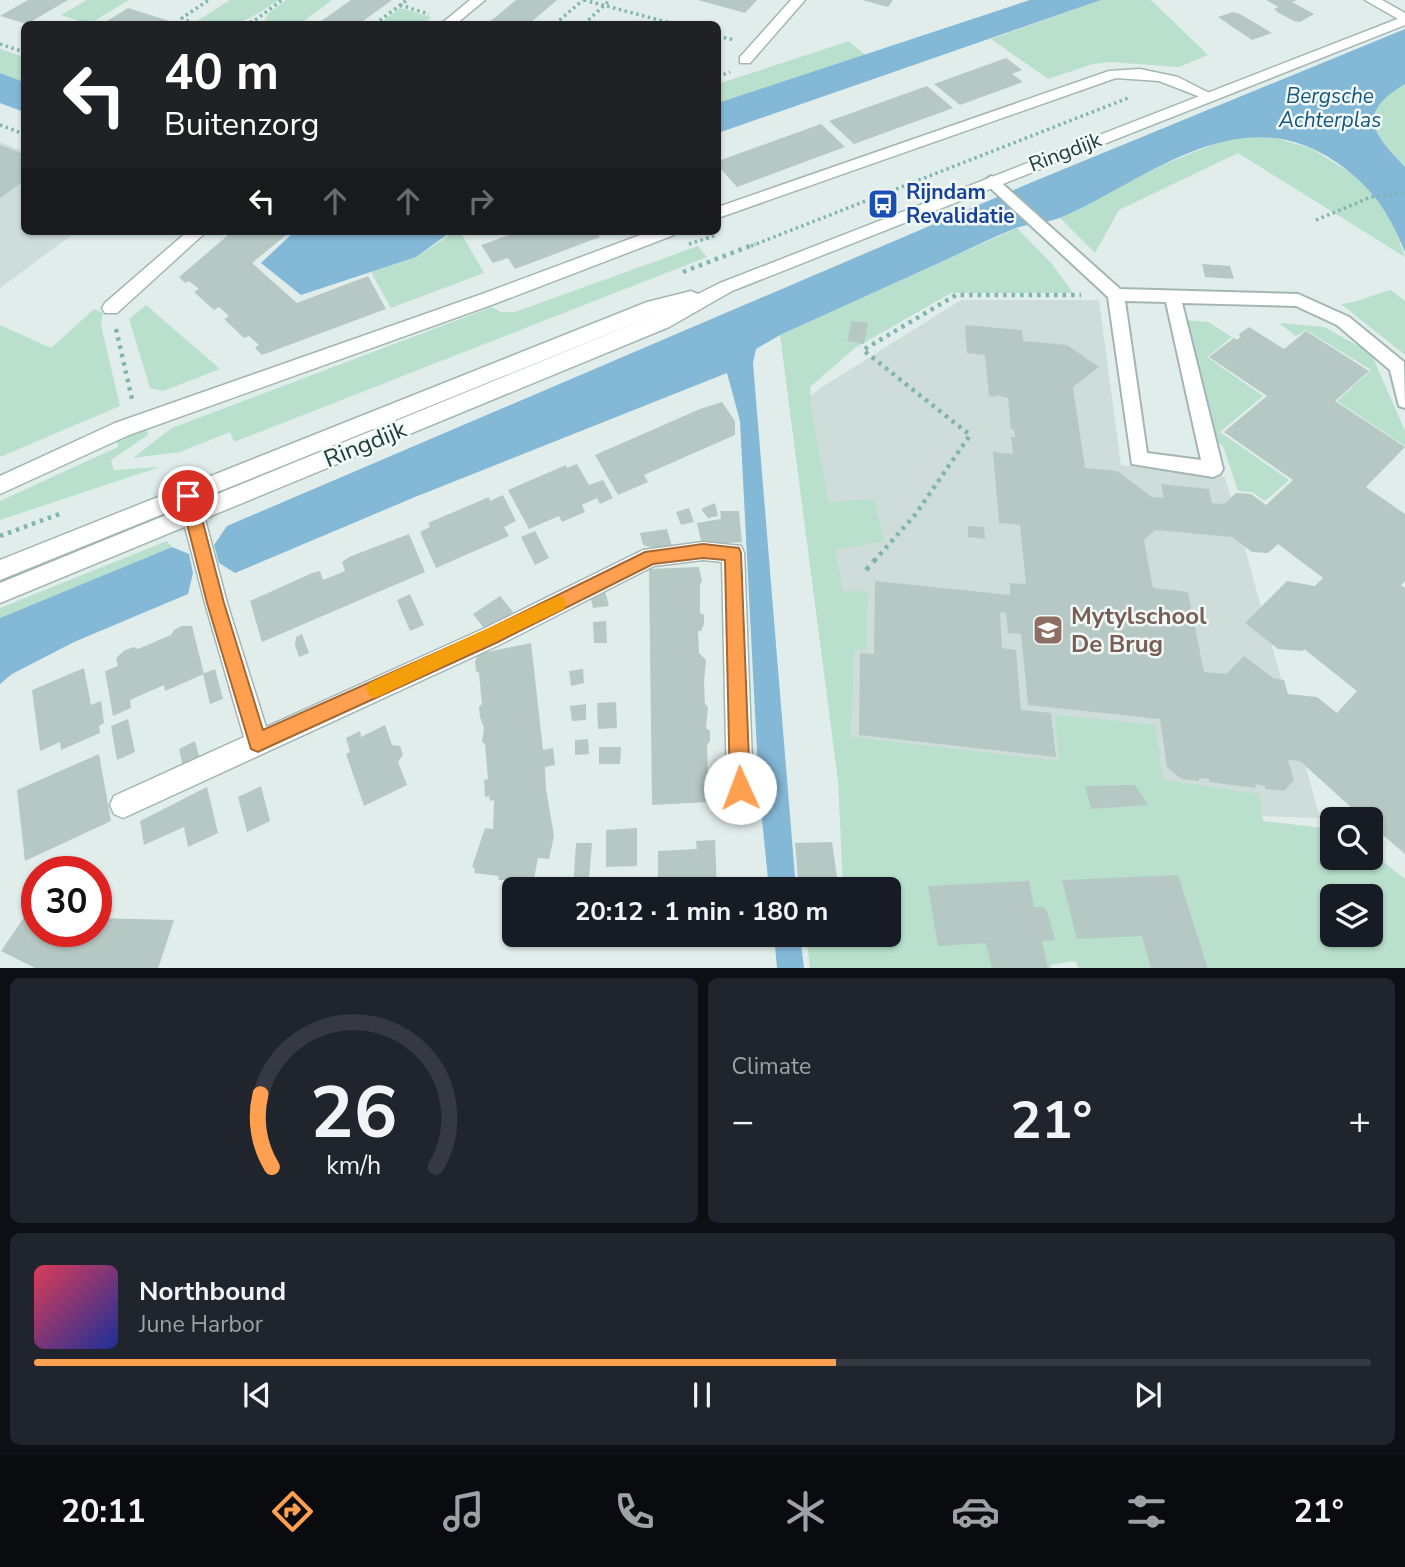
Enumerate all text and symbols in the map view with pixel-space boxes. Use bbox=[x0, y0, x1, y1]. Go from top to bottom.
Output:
text: 40 m bbox=[164, 39, 279, 106]
icon: left bbox=[49, 49, 140, 140]
water label: Bergsche Achterplas bbox=[1278, 82, 1381, 134]
text: Buitenzorg bbox=[164, 103, 320, 146]
street label: Ringdijk bbox=[1025, 125, 1106, 179]
place label: Rijndam Revalidatie bbox=[906, 178, 1015, 230]
icon: left bbox=[243, 182, 281, 220]
icon: ahead bbox=[316, 182, 354, 220]
icon: ahead bbox=[389, 182, 427, 220]
icon: right bbox=[462, 182, 500, 220]
bus stop icon: Rijndam Revalidatie bbox=[866, 187, 900, 221]
street label: Ringdijk bbox=[319, 413, 412, 475]
pin bbox=[158, 466, 218, 526]
icon: arrive bbox=[169, 477, 207, 515]
place label: Mytylschool De Brug bbox=[1071, 600, 1207, 660]
school or university icon: Mytylschool De Brug bbox=[1031, 613, 1065, 647]
position arrow bbox=[703, 751, 777, 825]
map controls bbox=[1320, 807, 1383, 947]
button: search bbox=[1320, 807, 1383, 870]
speed limit sign: 30 bbox=[21, 856, 112, 947]
button: layers bbox=[1320, 884, 1383, 947]
text: 20:12 · 1 min · 180 m bbox=[575, 894, 828, 929]
text: Climate bbox=[732, 1051, 811, 1082]
text: 26 bbox=[310, 1063, 397, 1163]
text: 21° bbox=[1010, 1085, 1092, 1156]
text: − bbox=[732, 1096, 754, 1147]
text: + bbox=[1348, 1096, 1371, 1147]
text: km/h bbox=[326, 1148, 381, 1182]
text: Northbound bbox=[139, 1274, 286, 1309]
text: June Harbor bbox=[139, 1309, 263, 1340]
icon: previous bbox=[238, 1376, 276, 1414]
icon: pause bbox=[683, 1376, 721, 1414]
icon: next bbox=[1129, 1376, 1167, 1414]
icon: directions bbox=[268, 1487, 317, 1536]
icon: music bbox=[439, 1487, 488, 1536]
icon: phone bbox=[610, 1487, 659, 1536]
icon: climate bbox=[781, 1487, 830, 1536]
icon: car bbox=[951, 1487, 1000, 1536]
icon: filters bbox=[1122, 1487, 1171, 1536]
text: 20:11 bbox=[61, 1490, 146, 1533]
text: 21° bbox=[1293, 1490, 1344, 1533]

